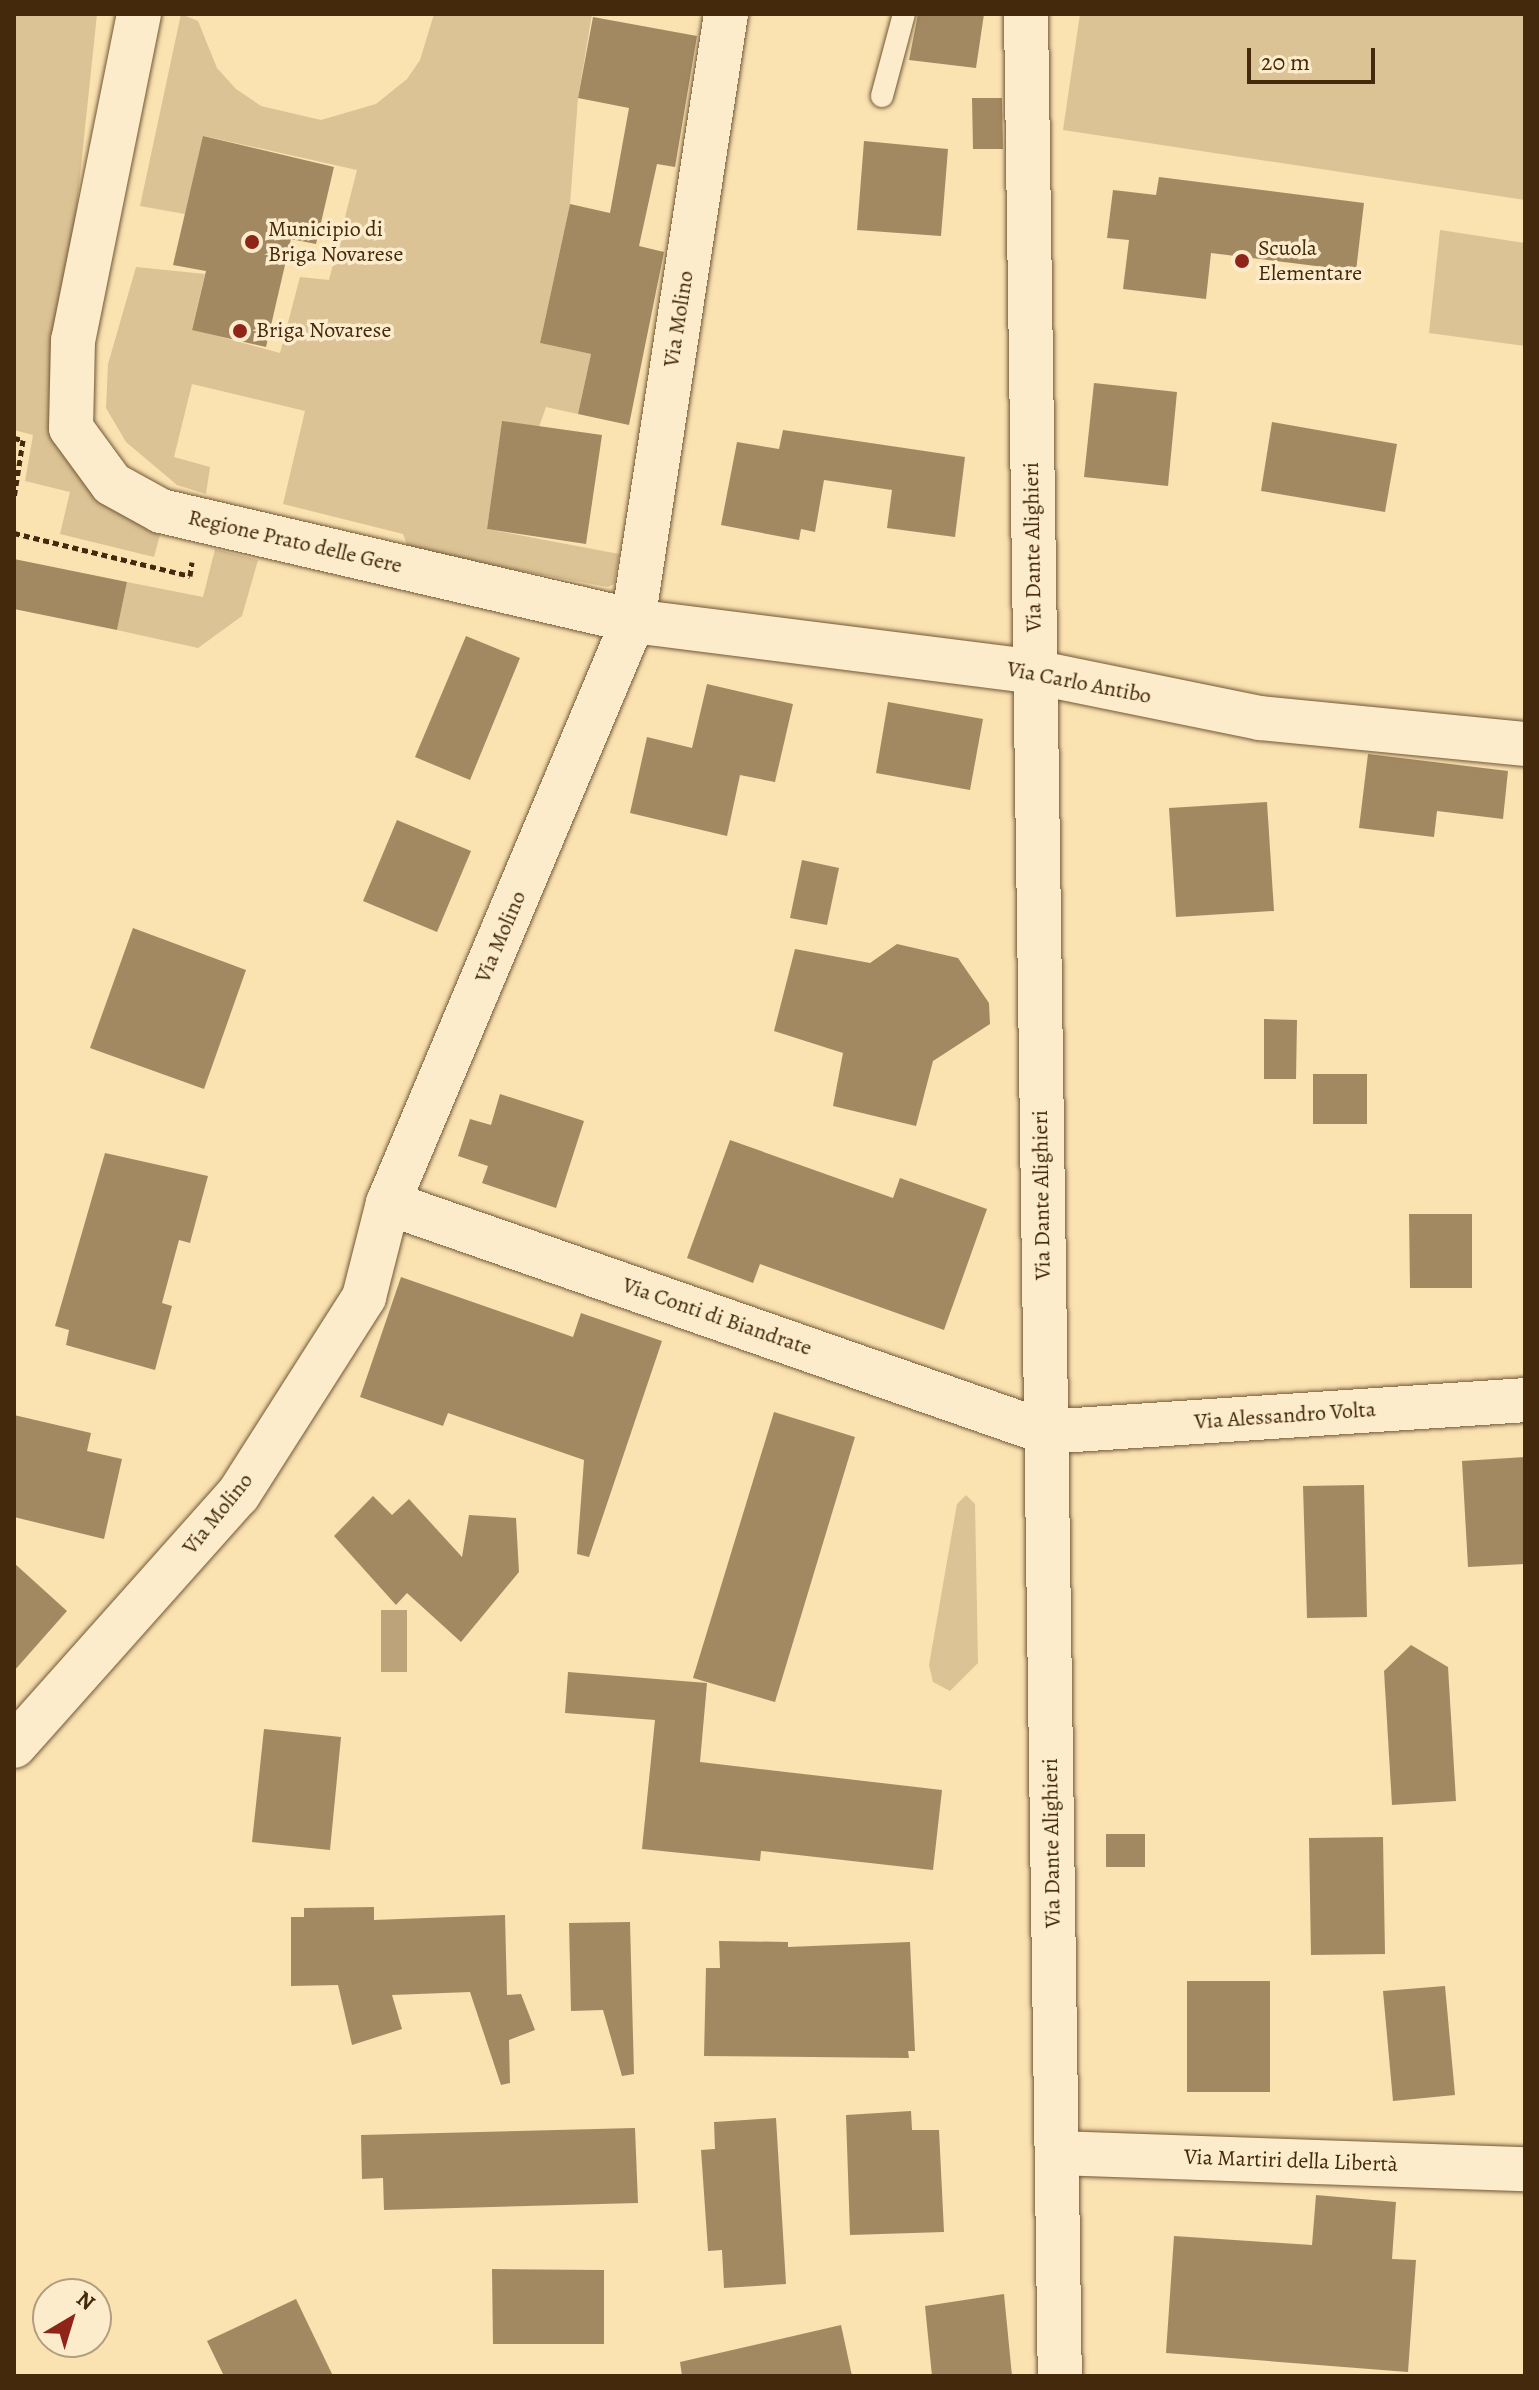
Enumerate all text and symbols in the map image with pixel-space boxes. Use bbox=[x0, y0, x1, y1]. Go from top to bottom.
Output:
scale bar bbox=[1251, 32, 1379, 82]
text: 20 m bbox=[1261, 46, 1310, 78]
place label: Municipio di Briga Novarese bbox=[268, 216, 403, 268]
marker: Municipio di Briga Novarese bbox=[243, 233, 261, 251]
place label: Scuola Elementare bbox=[1258, 235, 1362, 286]
marker: Scuola Elementare bbox=[1233, 252, 1251, 270]
street label: Via Molino bbox=[658, 269, 700, 369]
place label: Briga Novarese bbox=[256, 318, 391, 344]
marker: Briga Novarese bbox=[231, 322, 249, 340]
street label: Via Dante Alighieri bbox=[1018, 462, 1048, 632]
street label: Regione Prato delle Gere bbox=[186, 505, 404, 579]
street label: Via Carlo Antibo bbox=[1005, 656, 1153, 710]
street label: Via Molino bbox=[470, 887, 532, 987]
street label: Via Dante Alighieri bbox=[1027, 1110, 1057, 1280]
street label: Via Conti di Biandrate bbox=[619, 1272, 815, 1362]
street label: Via Alessandro Volta bbox=[1193, 1396, 1377, 1436]
street label: Via Molino bbox=[177, 1468, 259, 1560]
street label: Via Dante Alighieri bbox=[1037, 1758, 1067, 1928]
street label: Via Martiri della Libertà bbox=[1183, 2144, 1399, 2178]
north arrow bbox=[32, 2278, 112, 2358]
text: N bbox=[70, 2284, 101, 2317]

